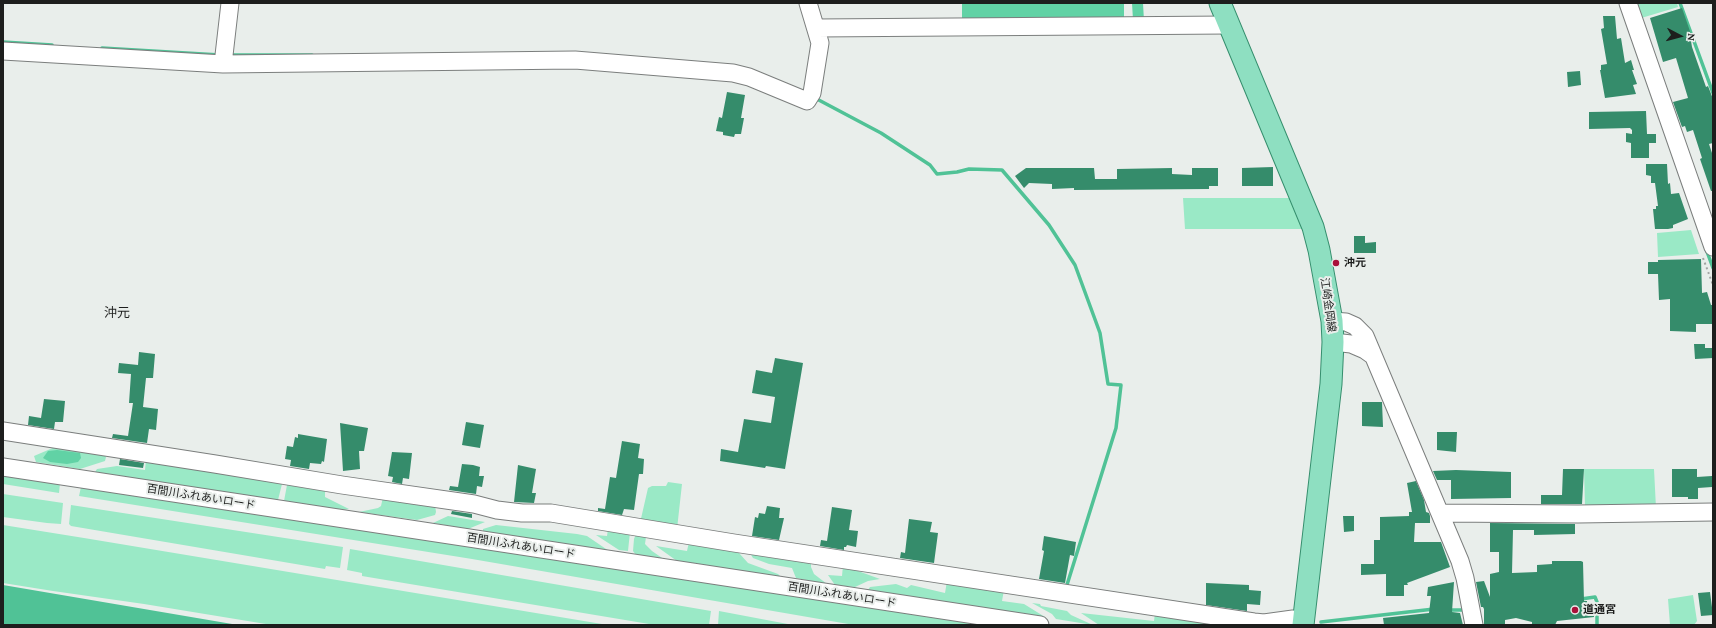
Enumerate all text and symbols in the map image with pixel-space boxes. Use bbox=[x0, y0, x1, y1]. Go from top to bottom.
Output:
north arrow bbox=[1660, 16, 1700, 56]
text: N bbox=[1686, 33, 1698, 42]
place label: 沖元 bbox=[1344, 256, 1366, 270]
marker: 沖元 bbox=[1331, 258, 1341, 268]
street label: 江崎金岡線 bbox=[1318, 277, 1338, 333]
district label: 沖元 bbox=[104, 305, 130, 321]
street label: 百間川ふれあいロード bbox=[146, 482, 256, 512]
street label: 百間川ふれあいロード bbox=[466, 531, 576, 561]
street label: 百間川ふれあいロード bbox=[787, 580, 897, 610]
place label: 道通宮 bbox=[1583, 603, 1616, 617]
marker: 道通宮 bbox=[1570, 605, 1580, 615]

